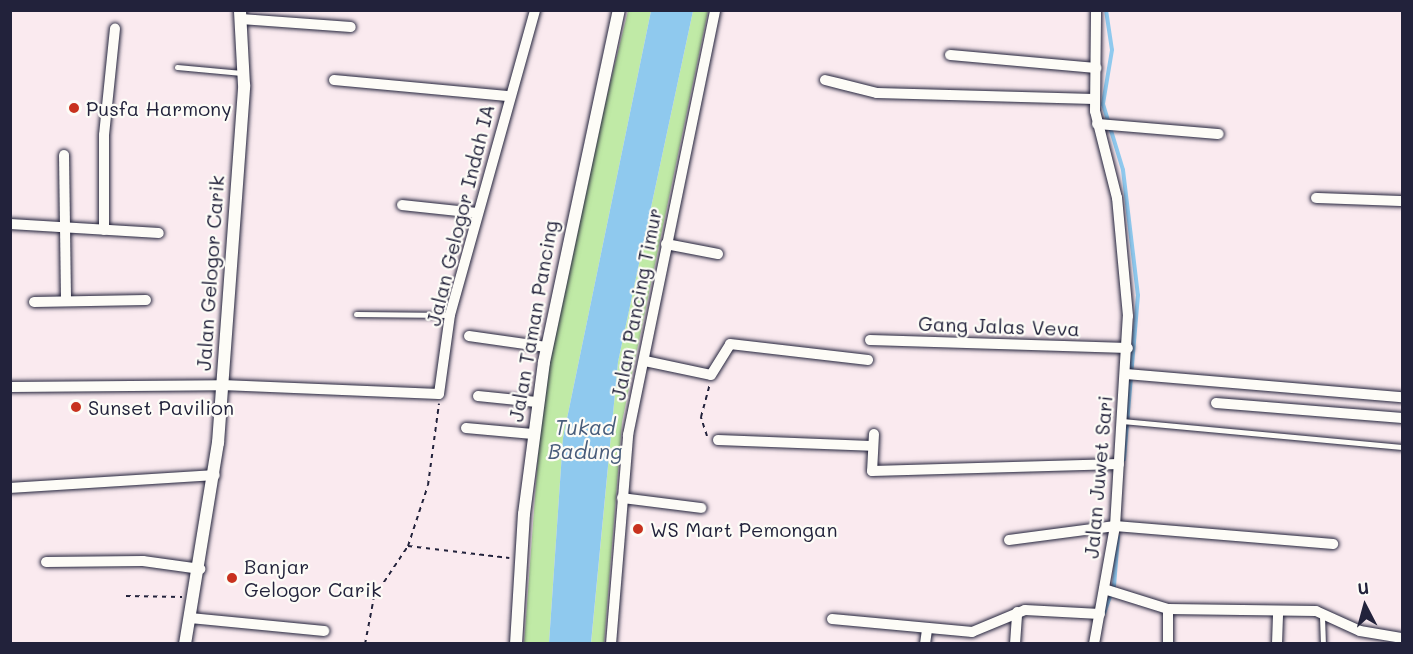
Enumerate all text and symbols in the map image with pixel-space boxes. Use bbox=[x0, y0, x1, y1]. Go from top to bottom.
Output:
place label: Pusfa Harmony bbox=[86, 96, 232, 120]
marker: Pusfa Harmony bbox=[67, 101, 81, 115]
street label: Jalan Gelogor Indah IA bbox=[421, 102, 499, 328]
street label: Jalan Gelogor Carik bbox=[191, 174, 229, 372]
street label: Jalan Pancing Timur bbox=[606, 206, 666, 402]
street label: Jalan Taman Pancing bbox=[503, 218, 563, 424]
street label: Gang Jalas Veva bbox=[918, 311, 1080, 341]
place label: Sunset Pavilion bbox=[88, 395, 234, 419]
street label: Jalan Juwet Sari bbox=[1079, 395, 1117, 559]
marker: Sunset Pavilion bbox=[69, 400, 83, 414]
water label: Tukad Badung bbox=[548, 414, 622, 464]
place label: WS Mart Pemongan bbox=[650, 517, 837, 541]
marker: WS Mart Pemongan bbox=[631, 522, 645, 536]
place label: Banjar Gelogor Carik bbox=[244, 554, 381, 601]
marker: Banjar Gelogor Carik bbox=[225, 571, 239, 585]
north arrow bbox=[1335, 576, 1395, 636]
text: U bbox=[1356, 577, 1370, 599]

